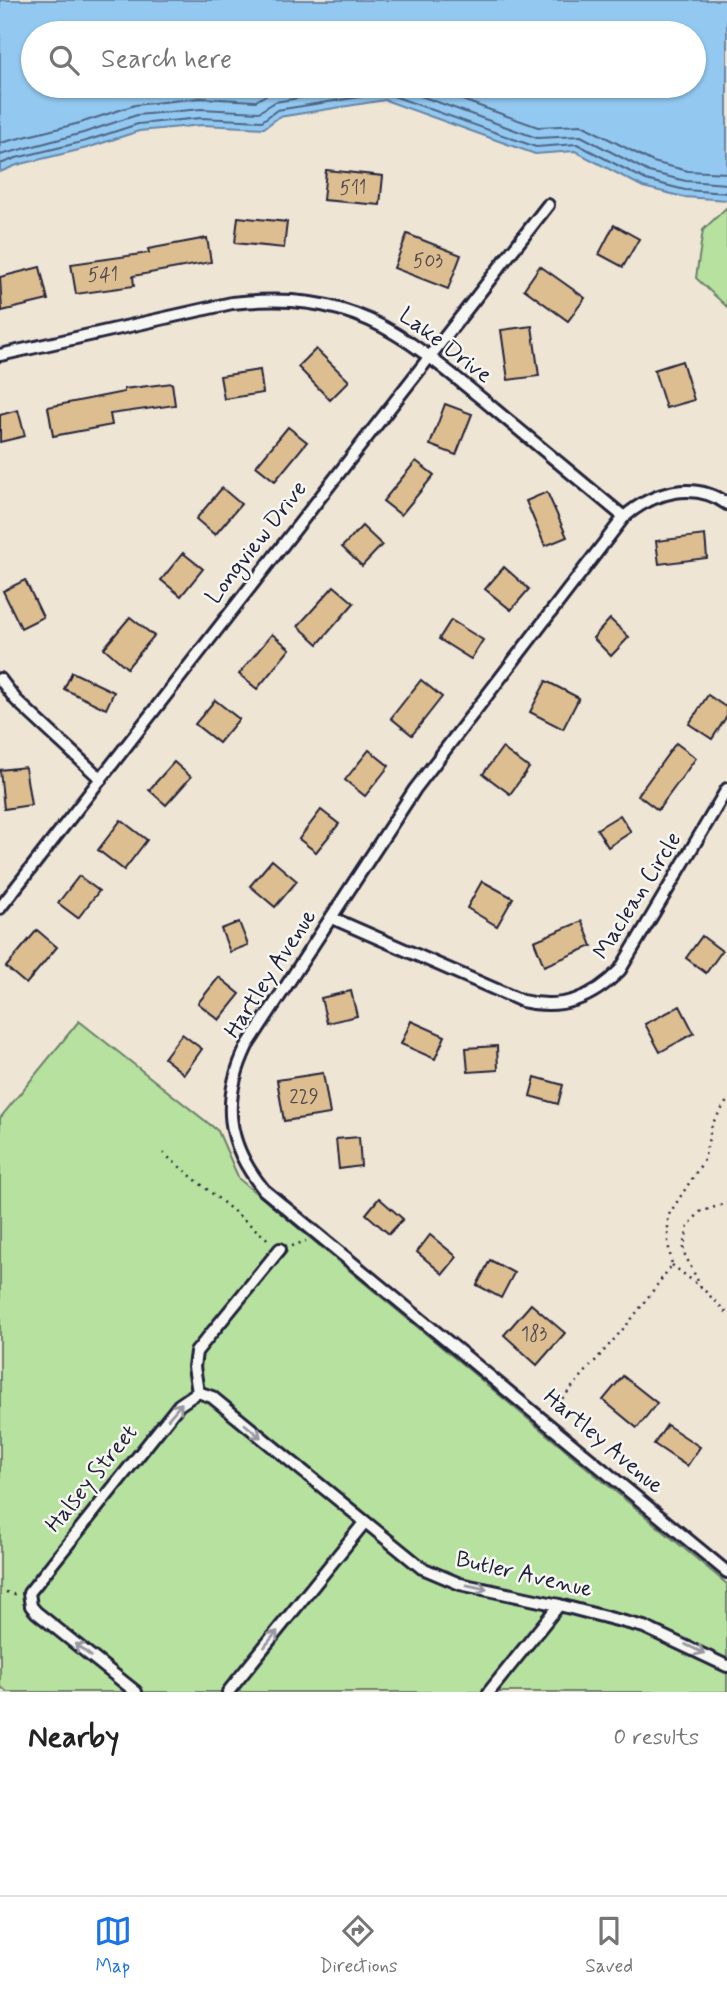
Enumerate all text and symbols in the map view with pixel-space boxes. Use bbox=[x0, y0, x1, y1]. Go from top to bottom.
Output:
search box bbox=[21, 21, 706, 98]
icon: search bbox=[45, 41, 83, 79]
text: Search here bbox=[101, 43, 232, 77]
house number: 511 bbox=[340, 176, 366, 201]
house number: 503 bbox=[413, 249, 443, 274]
house number: 541 bbox=[88, 263, 118, 288]
street label: Lake Drive bbox=[392, 301, 498, 391]
street label: Longview Drive bbox=[199, 475, 316, 612]
street label: Maclean Circle bbox=[587, 827, 689, 965]
street label: Hartley Avenue bbox=[218, 904, 324, 1044]
house number: 229 bbox=[289, 1085, 319, 1110]
house number: 183 bbox=[521, 1322, 548, 1347]
street label: Hartley Avenue bbox=[537, 1383, 670, 1501]
one-way arrow bbox=[167, 1402, 183, 1420]
street label: Halsey Street bbox=[39, 1419, 145, 1539]
one-way arrow bbox=[243, 1423, 261, 1438]
street label: Butler Avenue bbox=[453, 1545, 595, 1605]
one-way arrow bbox=[465, 1581, 488, 1595]
one-way arrow bbox=[263, 1630, 279, 1648]
one-way arrow bbox=[74, 1642, 92, 1657]
one-way arrow bbox=[684, 1643, 705, 1657]
text: Nearby bbox=[28, 1718, 119, 1757]
text: 0 results bbox=[613, 1723, 699, 1753]
tab: Map bbox=[94, 1912, 132, 1979]
tab: Directions bbox=[319, 1912, 398, 1979]
tab: Saved bbox=[585, 1912, 633, 1979]

